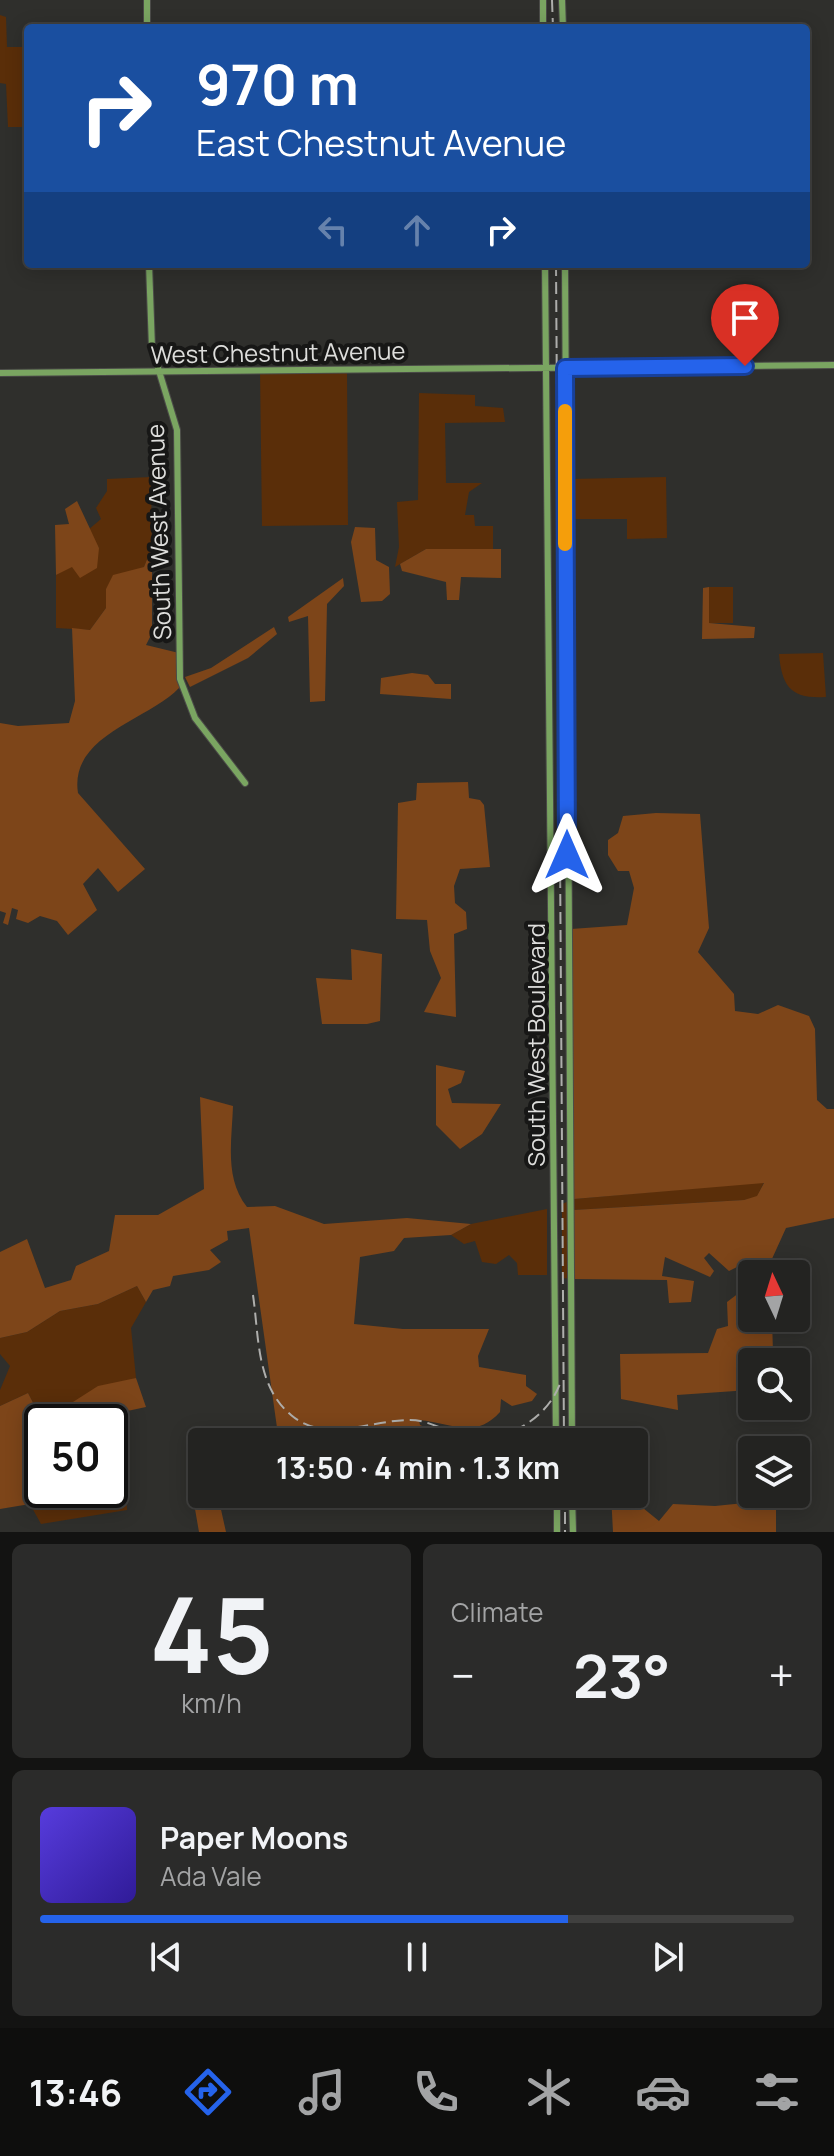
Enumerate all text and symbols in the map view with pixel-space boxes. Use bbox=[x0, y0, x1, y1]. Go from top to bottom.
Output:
text: 970 m bbox=[196, 45, 359, 122]
icon: right bbox=[64, 56, 168, 160]
text: East Chestnut Avenue bbox=[196, 118, 566, 167]
icon: left bbox=[311, 208, 355, 252]
icon: ahead bbox=[395, 208, 439, 252]
icon: right bbox=[479, 208, 523, 252]
pin bbox=[711, 284, 779, 366]
icon: arrive bbox=[723, 296, 767, 340]
street label: West Chestnut Avenue bbox=[150, 333, 406, 371]
street label: South West Avenue bbox=[138, 423, 178, 641]
position arrow bbox=[525, 813, 609, 897]
street label: South West Boulevard bbox=[519, 923, 552, 1167]
north arrow bbox=[738, 1260, 810, 1332]
map controls bbox=[738, 1260, 810, 1508]
button: search bbox=[738, 1348, 810, 1420]
speed limit sign: 50 bbox=[24, 1404, 128, 1508]
button: layers bbox=[738, 1436, 810, 1508]
text: 13:50 · 4 min · 1.3 km bbox=[276, 1447, 560, 1488]
text: 45 bbox=[149, 1562, 274, 1704]
text: Climate bbox=[451, 1594, 543, 1630]
text: 23° bbox=[573, 1634, 671, 1716]
text: − bbox=[451, 1645, 475, 1705]
text: + bbox=[769, 1645, 794, 1705]
text: km/h bbox=[181, 1685, 242, 1721]
text: Paper Moons bbox=[160, 1817, 348, 1858]
text: Ada Vale bbox=[160, 1858, 262, 1894]
icon: previous bbox=[144, 1935, 188, 1979]
icon: pause bbox=[395, 1935, 439, 1979]
icon: next bbox=[646, 1935, 690, 1979]
icon: directions bbox=[180, 2064, 236, 2120]
icon: music bbox=[294, 2064, 350, 2120]
icon: phone bbox=[408, 2064, 464, 2120]
icon: climate bbox=[521, 2064, 577, 2120]
icon: car bbox=[635, 2064, 691, 2120]
icon: filters bbox=[749, 2064, 805, 2120]
text: 13:46 bbox=[29, 2068, 122, 2117]

